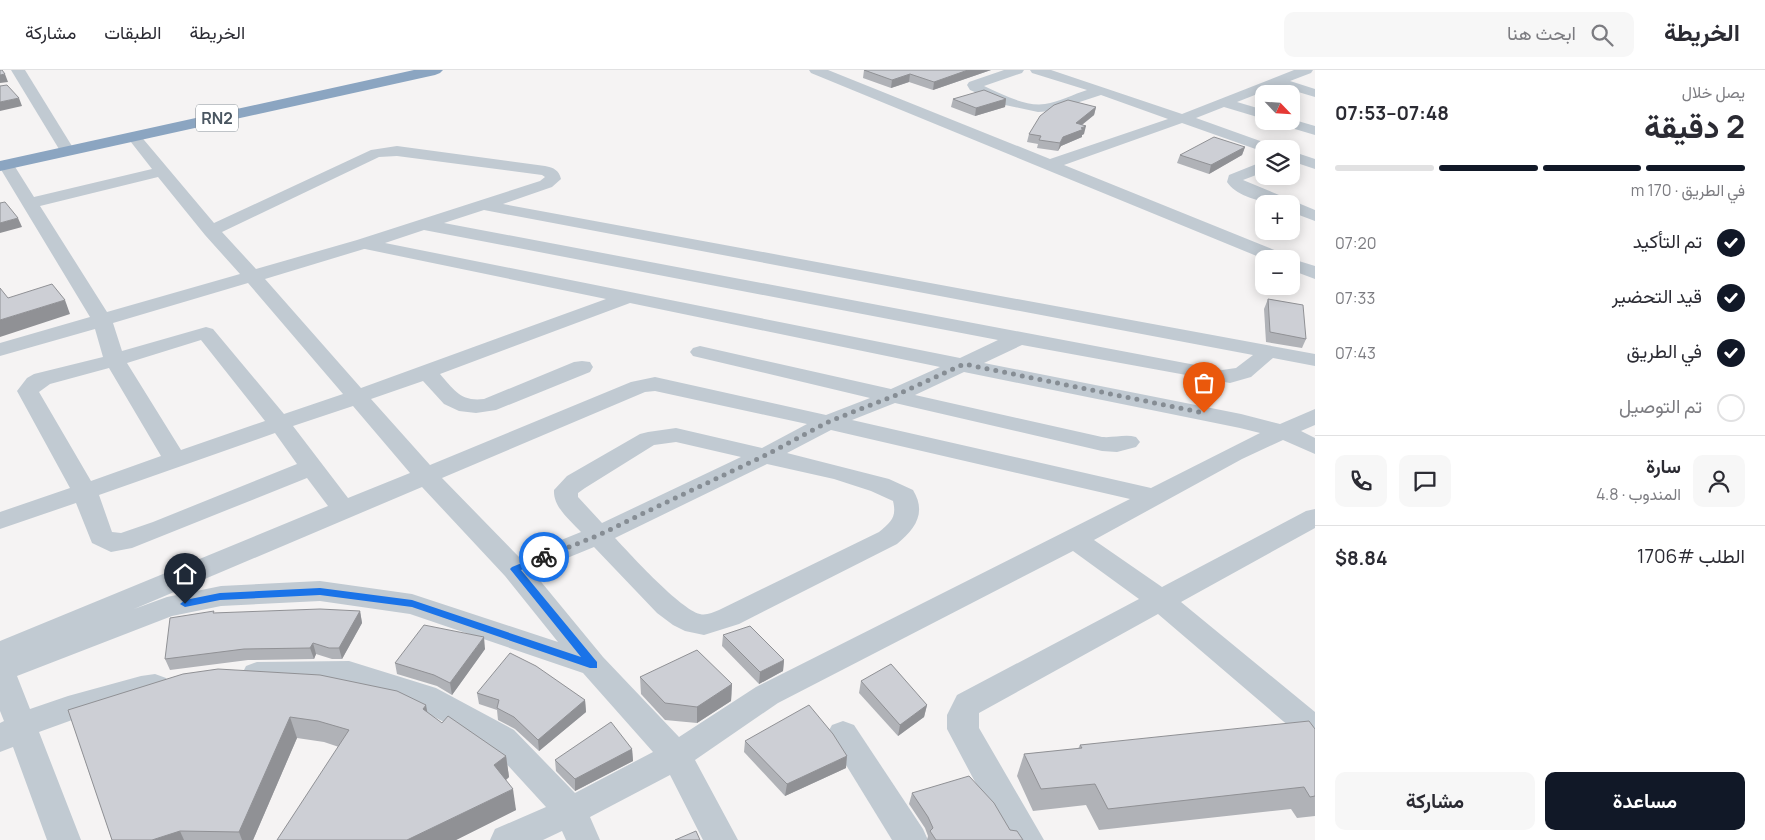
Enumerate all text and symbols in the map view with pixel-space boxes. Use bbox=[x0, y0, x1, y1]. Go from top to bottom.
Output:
search box bbox=[1284, 12, 1634, 57]
text: الخريطة bbox=[1664, 15, 1740, 48]
text: مشاركة bbox=[25, 20, 76, 44]
text: الطبقات bbox=[104, 20, 161, 44]
text: الخريطة bbox=[189, 20, 245, 44]
text: ابحث هنا bbox=[1507, 20, 1576, 46]
icon: search bbox=[1588, 21, 1616, 49]
text: يصل خلال bbox=[1682, 81, 1745, 103]
north arrow bbox=[1255, 85, 1300, 130]
map controls bbox=[1255, 85, 1300, 295]
text: 07:48–07:53 bbox=[1335, 100, 1449, 126]
road number: RN2 bbox=[196, 104, 238, 132]
text: 2 دقيقة bbox=[1644, 104, 1745, 148]
button: layers bbox=[1255, 140, 1300, 185]
text: في الطريق · 170 m bbox=[1631, 179, 1745, 201]
button: + bbox=[1255, 195, 1300, 240]
text: تم التأكيد bbox=[1633, 228, 1702, 254]
icon: check bbox=[1717, 229, 1745, 257]
text: 07:20 bbox=[1335, 232, 1376, 254]
button: − bbox=[1255, 250, 1300, 295]
text: قيد التحضير bbox=[1612, 283, 1702, 309]
icon: check bbox=[1717, 284, 1745, 312]
text: 07:33 bbox=[1335, 287, 1375, 309]
text: في الطريق bbox=[1627, 338, 1702, 364]
icon: check bbox=[1717, 339, 1745, 367]
text: 07:43 bbox=[1335, 342, 1376, 364]
pin bbox=[1183, 362, 1225, 413]
icon: bag bbox=[1190, 369, 1218, 397]
text: تم التوصيل bbox=[1619, 393, 1702, 419]
text: سارة bbox=[1646, 453, 1681, 479]
button: phone bbox=[1335, 455, 1387, 507]
button: chat bbox=[1399, 455, 1451, 507]
button: person bbox=[1693, 455, 1745, 507]
text: المندوب · 4.8 bbox=[1596, 483, 1681, 505]
courier bbox=[519, 532, 569, 582]
icon: bike bbox=[530, 543, 558, 571]
text: الطلب #1706 bbox=[1637, 543, 1745, 569]
text: $8.84 bbox=[1335, 545, 1388, 571]
pin bbox=[164, 553, 206, 604]
icon: home bbox=[171, 560, 199, 588]
button: مشاركة bbox=[1335, 772, 1535, 830]
button: مساعدة bbox=[1545, 772, 1745, 830]

